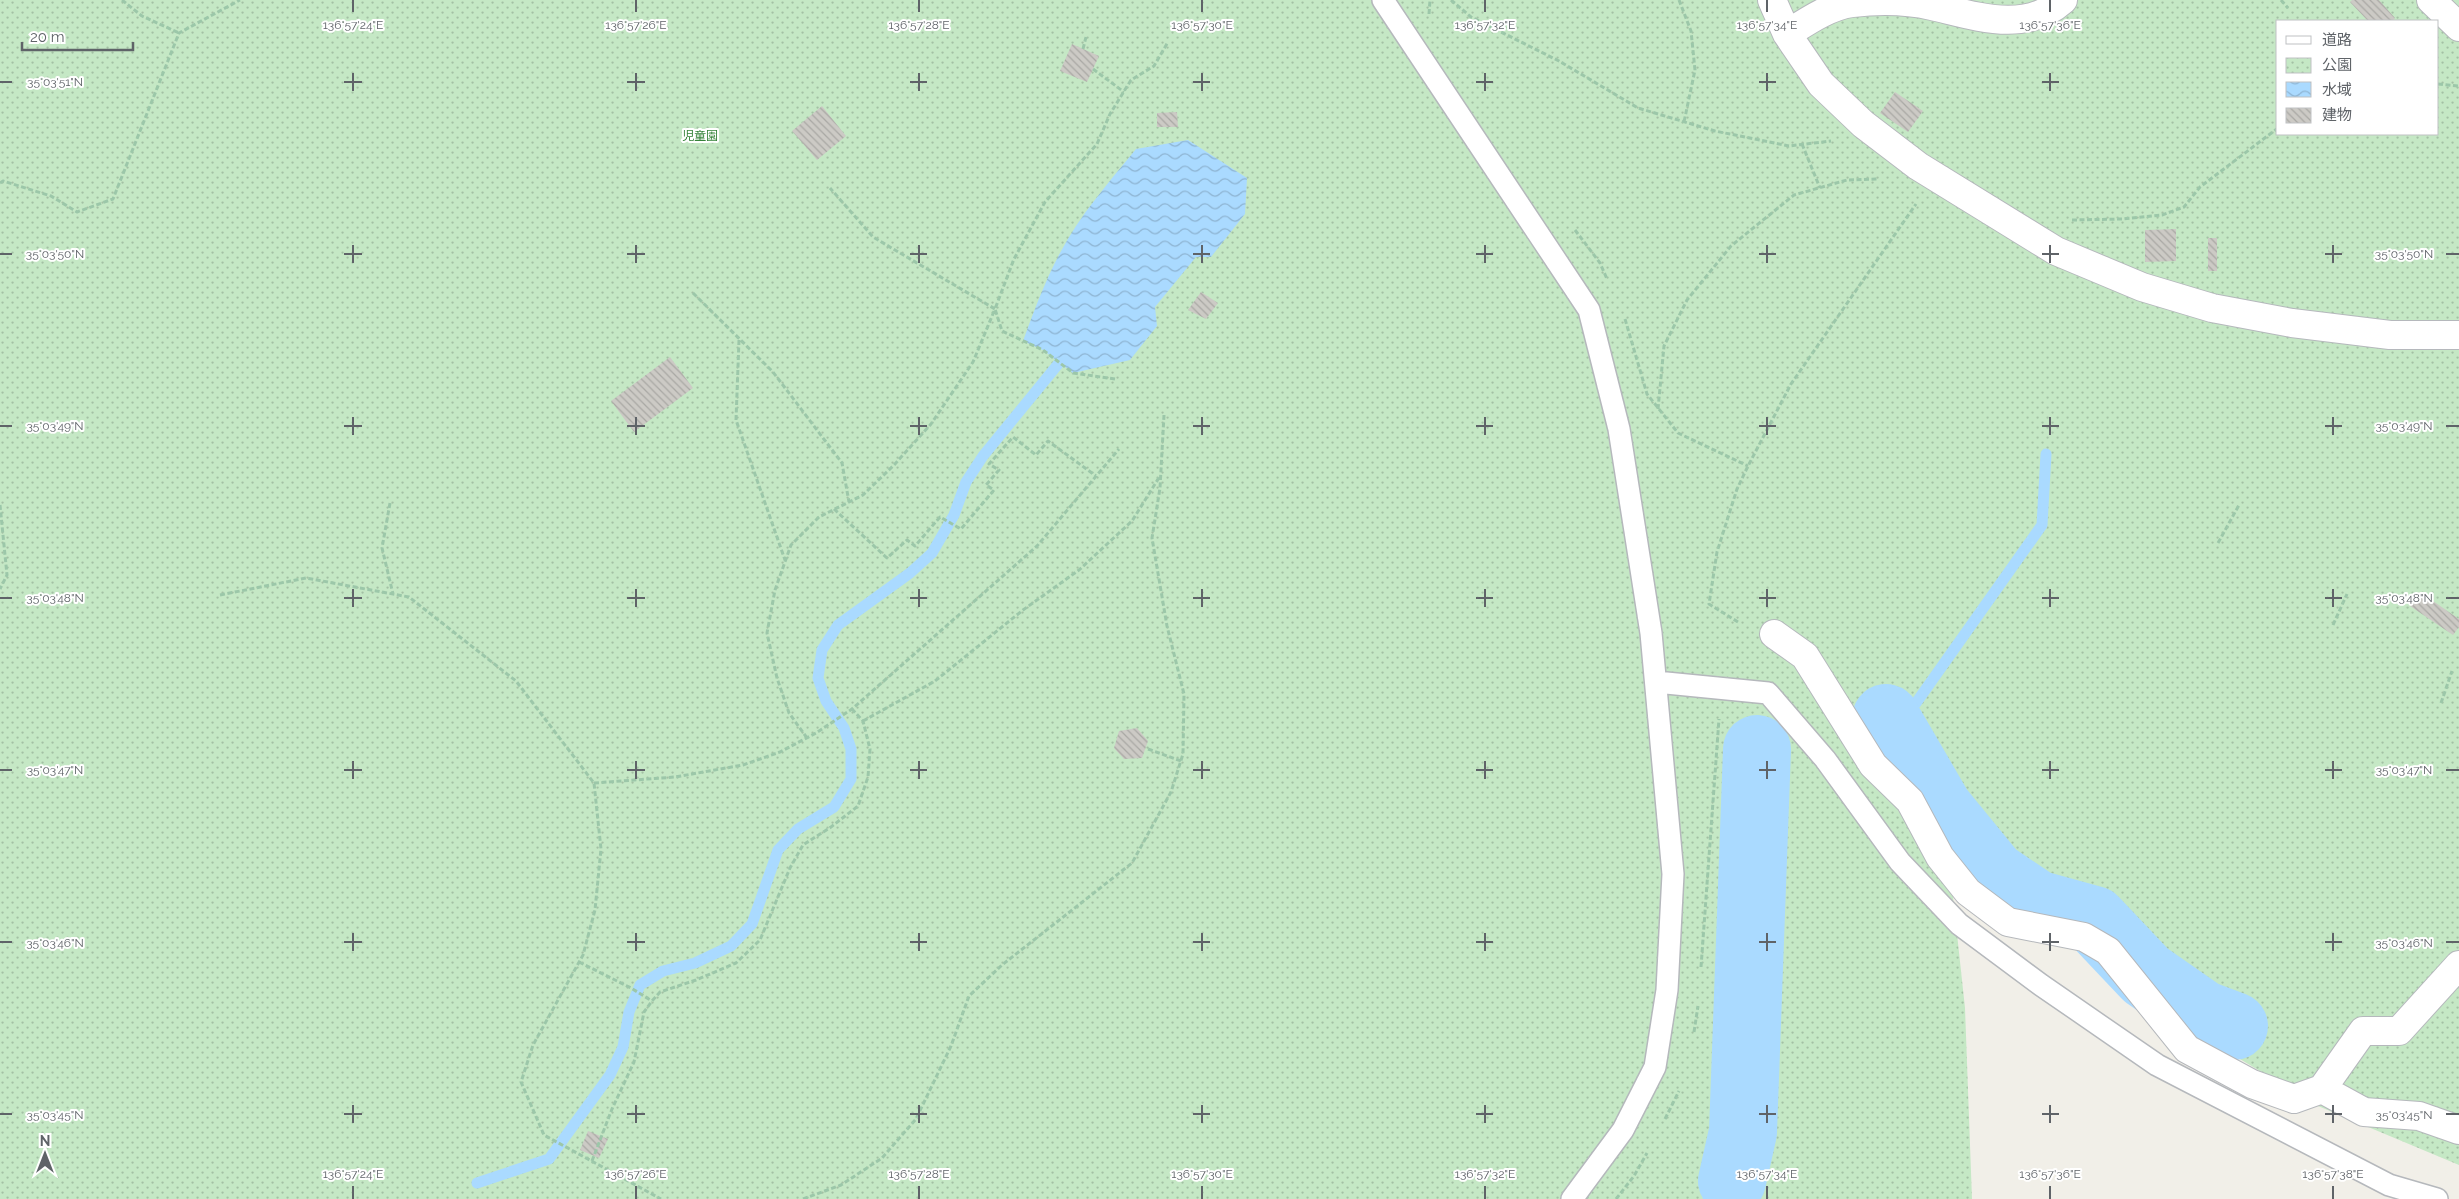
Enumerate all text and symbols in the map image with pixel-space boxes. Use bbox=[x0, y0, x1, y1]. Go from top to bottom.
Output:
text: 136°57'24"E bbox=[323, 18, 383, 32]
text: 136°57'26"E bbox=[605, 18, 667, 32]
text: 136°57'28"E bbox=[888, 18, 950, 32]
text: 136°57'30"E bbox=[1171, 18, 1233, 32]
text: 136°57'32"E bbox=[1455, 18, 1515, 32]
text: 136°57'34"E bbox=[1737, 18, 1797, 32]
text: 136°57'36"E bbox=[2019, 18, 2081, 32]
scale bar bbox=[22, 20, 134, 52]
legend bbox=[2276, 20, 2439, 135]
text: 20 m bbox=[30, 28, 65, 46]
text: 道路 bbox=[2322, 31, 2352, 49]
text: 公園 bbox=[2322, 56, 2352, 74]
text: 35°03'51"N bbox=[27, 75, 83, 89]
text: 水域 bbox=[2322, 81, 2352, 99]
text: 建物 bbox=[2322, 106, 2352, 124]
park label: 児童園 bbox=[682, 129, 718, 143]
text: 35°03'50"N bbox=[26, 247, 84, 261]
text: 35°03'50"N bbox=[2375, 247, 2433, 261]
text: 35°03'49"N bbox=[26, 419, 84, 433]
text: 35°03'49"N bbox=[2375, 419, 2433, 433]
text: 35°03'48"N bbox=[26, 591, 84, 605]
text: 35°03'48"N bbox=[2375, 591, 2433, 605]
text: 35°03'47"N bbox=[27, 763, 83, 777]
text: 35°03'47"N bbox=[2376, 763, 2432, 777]
text: 35°03'46"N bbox=[26, 936, 84, 950]
text: 35°03'46"N bbox=[2375, 936, 2433, 950]
text: 35°03'45"N bbox=[27, 1108, 83, 1122]
text: 35°03'45"N bbox=[2376, 1108, 2432, 1122]
north arrow bbox=[20, 1129, 70, 1179]
text: N bbox=[40, 1133, 50, 1149]
text: 136°57'24"E bbox=[323, 1167, 383, 1181]
text: 136°57'26"E bbox=[605, 1167, 667, 1181]
text: 136°57'28"E bbox=[888, 1167, 950, 1181]
text: 136°57'30"E bbox=[1171, 1167, 1233, 1181]
text: 136°57'32"E bbox=[1455, 1167, 1515, 1181]
text: 136°57'34"E bbox=[1737, 1167, 1797, 1181]
text: 136°57'36"E bbox=[2019, 1167, 2081, 1181]
text: 136°57'38"E bbox=[2302, 1167, 2364, 1181]

